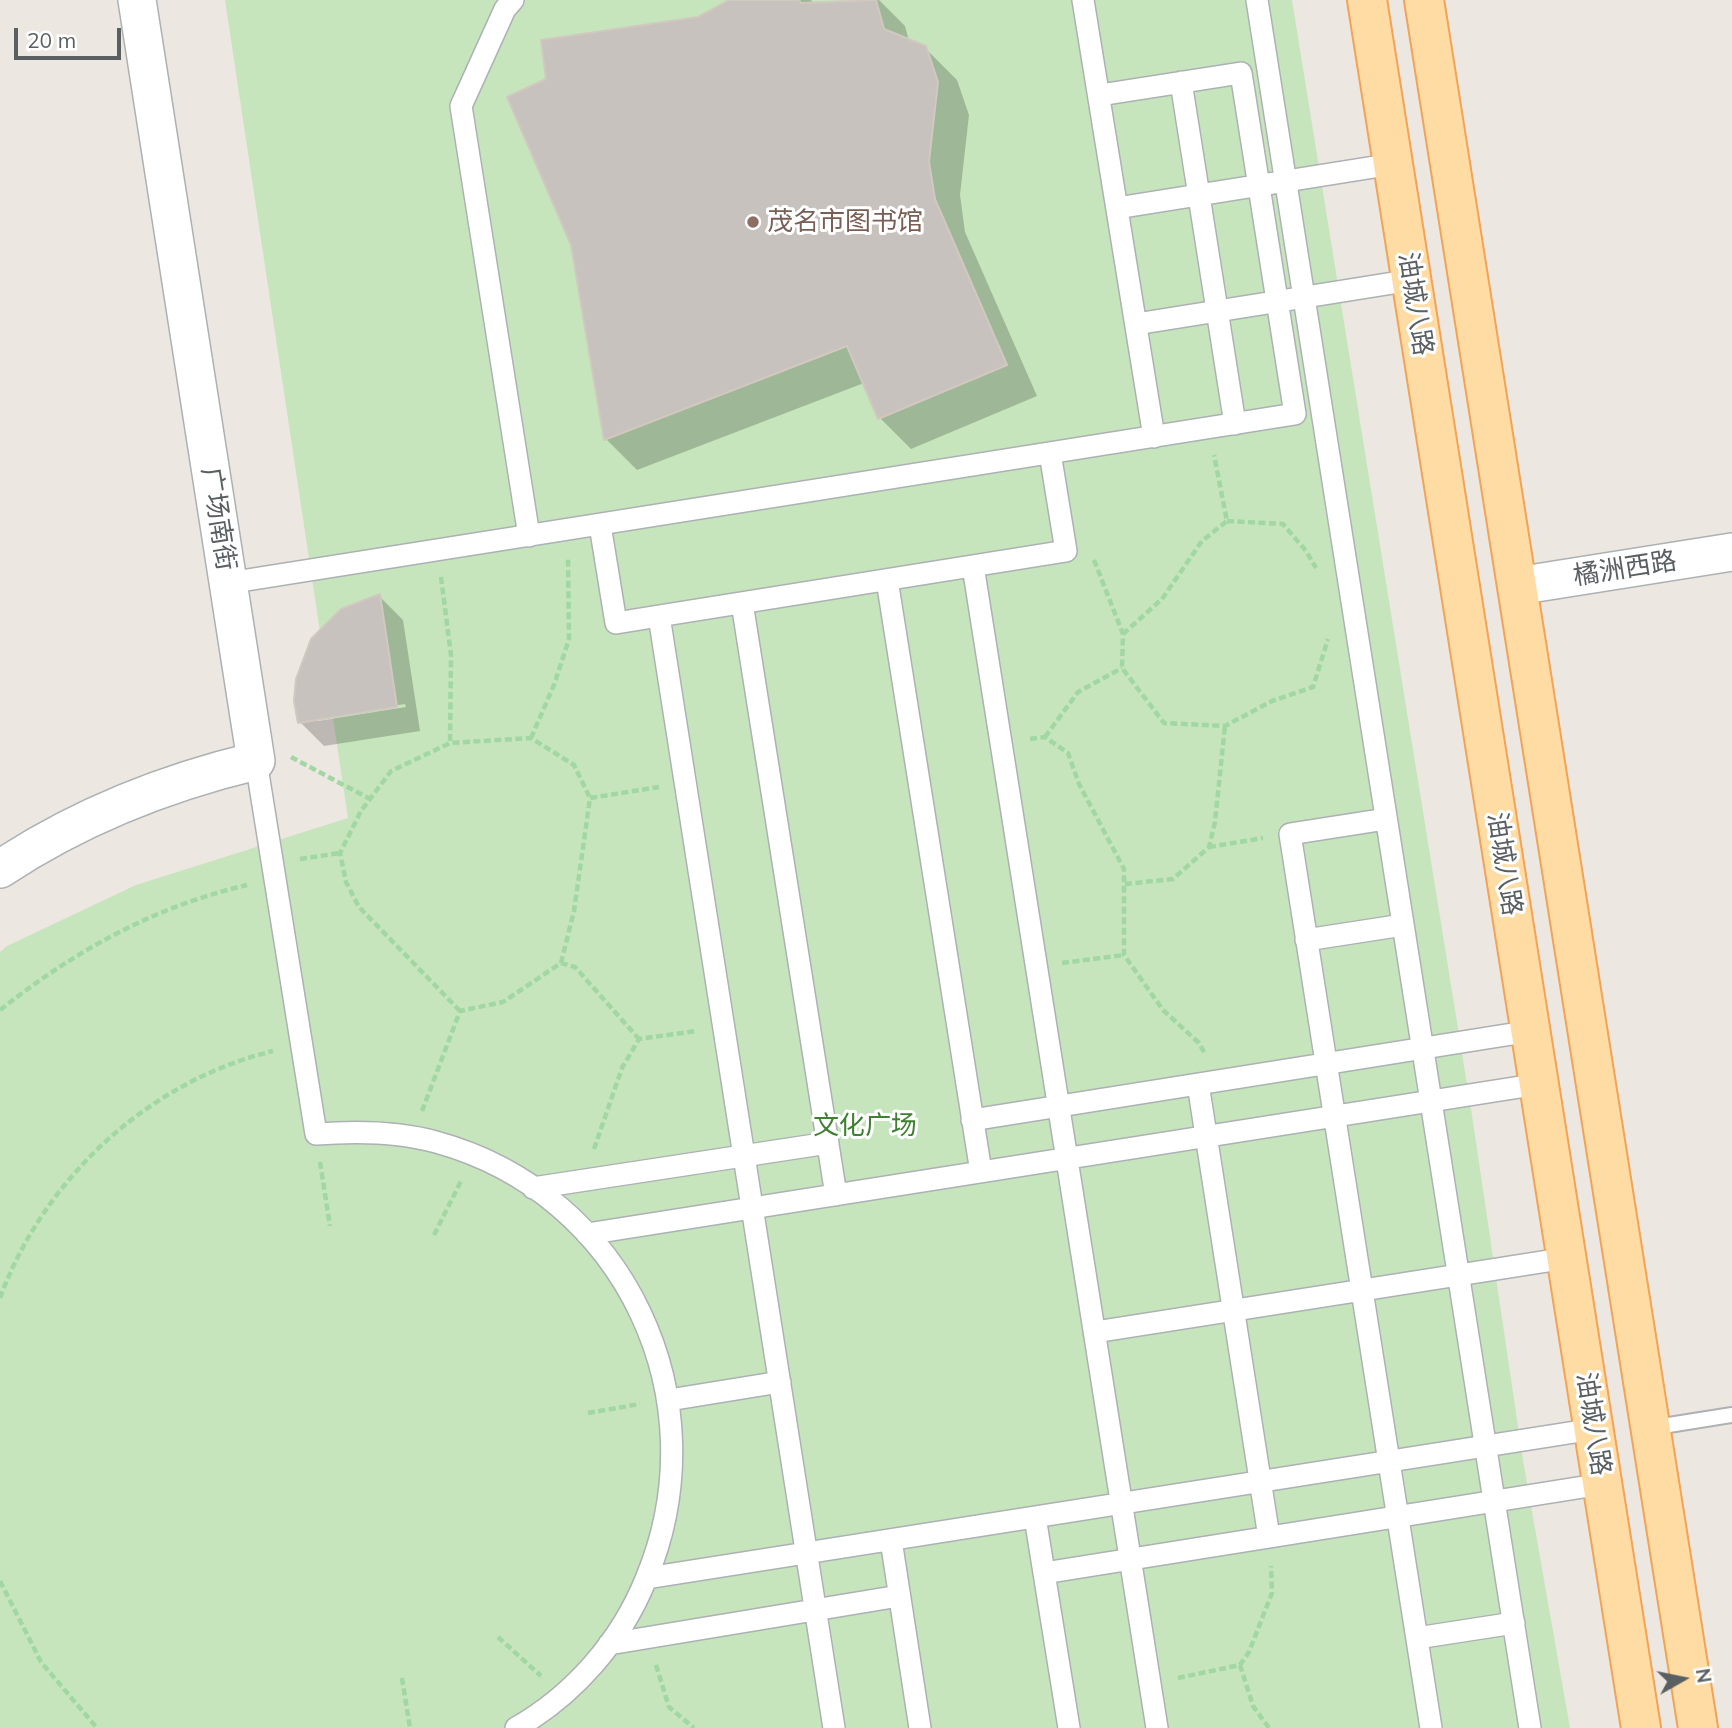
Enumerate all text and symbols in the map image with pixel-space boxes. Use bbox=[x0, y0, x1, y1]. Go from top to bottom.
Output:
scale bar bbox=[18, 14, 124, 58]
text: 20 m bbox=[27, 27, 76, 53]
place label: 茂名市图书馆 bbox=[767, 206, 923, 238]
marker: 茂名市图书馆 bbox=[745, 214, 761, 230]
street label: 油城八路 bbox=[1391, 250, 1439, 358]
street label: 广场南街 bbox=[194, 465, 242, 573]
street label: 橘洲西路 bbox=[1571, 545, 1679, 593]
street label: 油城八路 bbox=[1480, 810, 1528, 918]
park label: 文化广场 bbox=[813, 1110, 917, 1142]
street label: 油城八路 bbox=[1569, 1370, 1617, 1478]
north arrow bbox=[1648, 1644, 1718, 1714]
text: N bbox=[1691, 1667, 1717, 1685]

